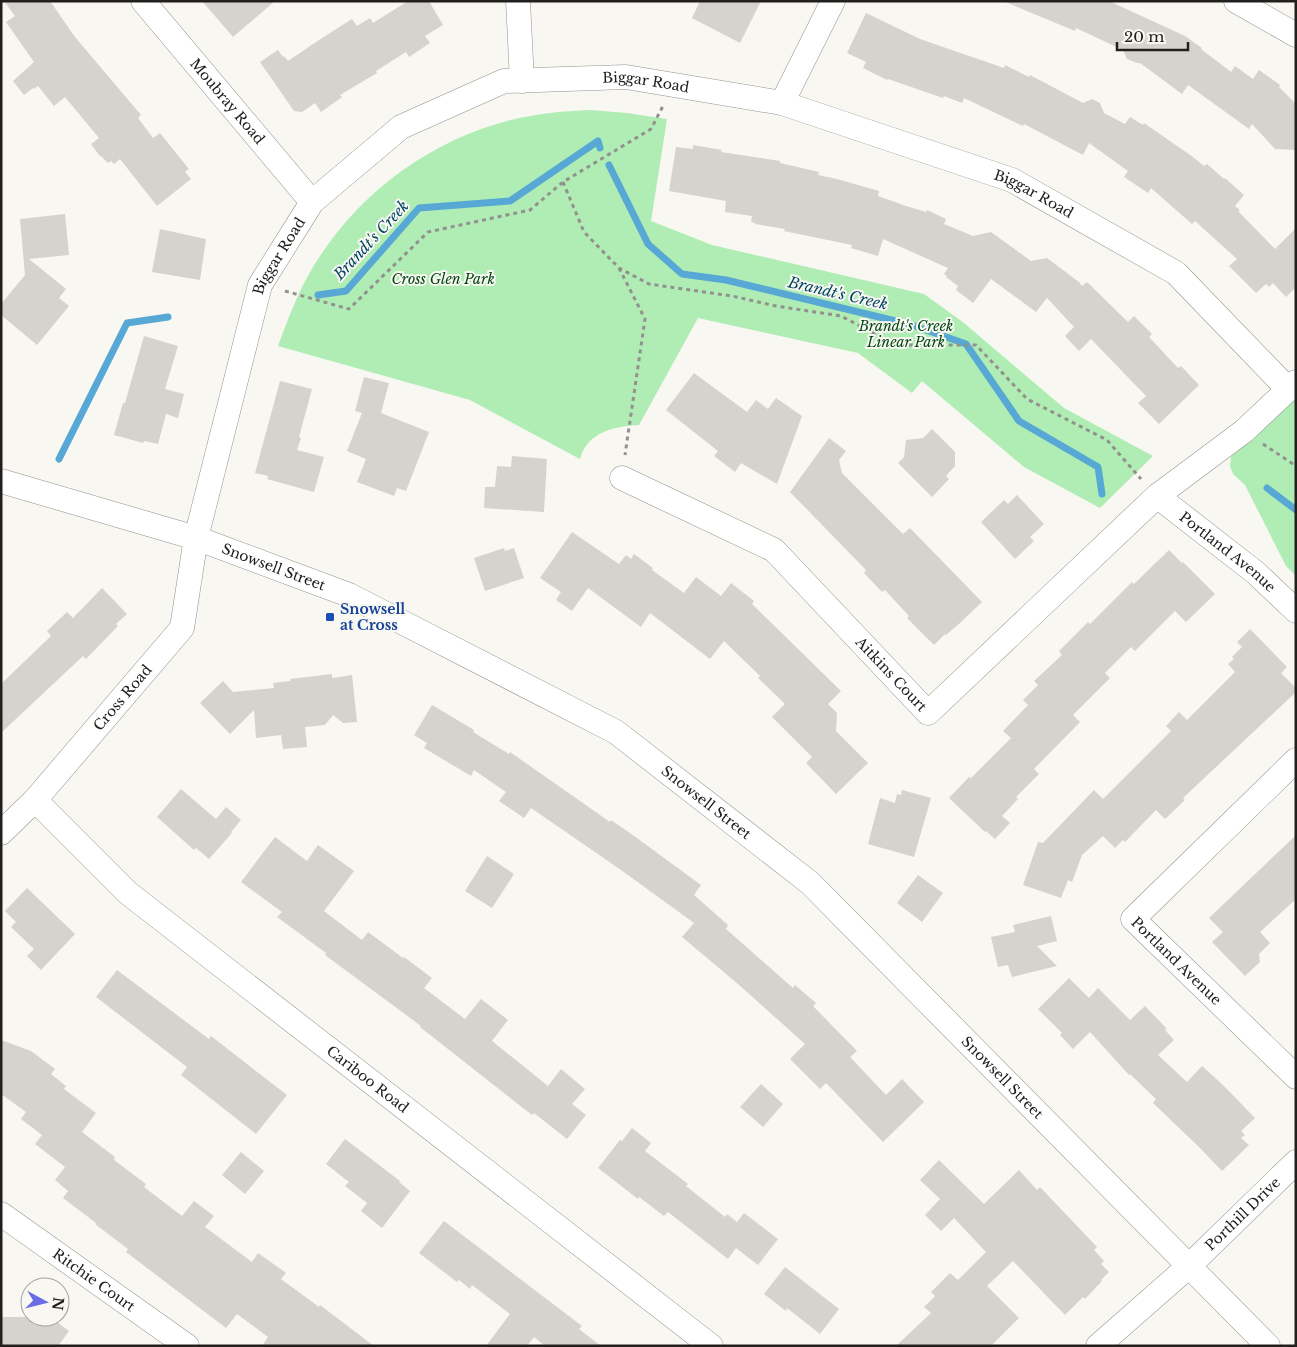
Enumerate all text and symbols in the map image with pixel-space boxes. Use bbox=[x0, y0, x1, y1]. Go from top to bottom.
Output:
scale bar bbox=[1117, 20, 1188, 52]
text: 20 m bbox=[1124, 27, 1164, 46]
street label: Moubray Road bbox=[186, 55, 269, 148]
street label: Biggar Road bbox=[602, 68, 691, 96]
street label: Biggar Road bbox=[992, 166, 1077, 222]
water label: Brandt's Creek bbox=[329, 196, 413, 284]
street label: Biggar Road bbox=[249, 214, 309, 296]
park label: Cross Glen Park bbox=[391, 270, 495, 288]
water label: Brandt's Creek bbox=[785, 272, 890, 314]
park label: Brandt's Creek Linear Park bbox=[858, 317, 953, 351]
street label: Portland Avenue bbox=[1176, 508, 1280, 596]
street label: Snowsell Street bbox=[219, 539, 329, 595]
place label: Snowsell at Cross bbox=[340, 600, 405, 634]
marker: Snowsell at Cross bbox=[324, 611, 336, 623]
street label: Aitkins Court bbox=[851, 632, 931, 716]
street label: Cross Road bbox=[89, 661, 156, 734]
street label: Snowsell Street bbox=[658, 762, 755, 843]
street label: Portland Avenue bbox=[1127, 913, 1225, 1009]
street label: Snowsell Street bbox=[958, 1032, 1048, 1123]
street label: Cariboo Road bbox=[323, 1042, 413, 1117]
street label: Porthill Drive bbox=[1201, 1173, 1284, 1254]
street label: Ritchie Court bbox=[49, 1245, 139, 1316]
north arrow bbox=[20, 1277, 70, 1327]
text: N bbox=[48, 1296, 68, 1311]

